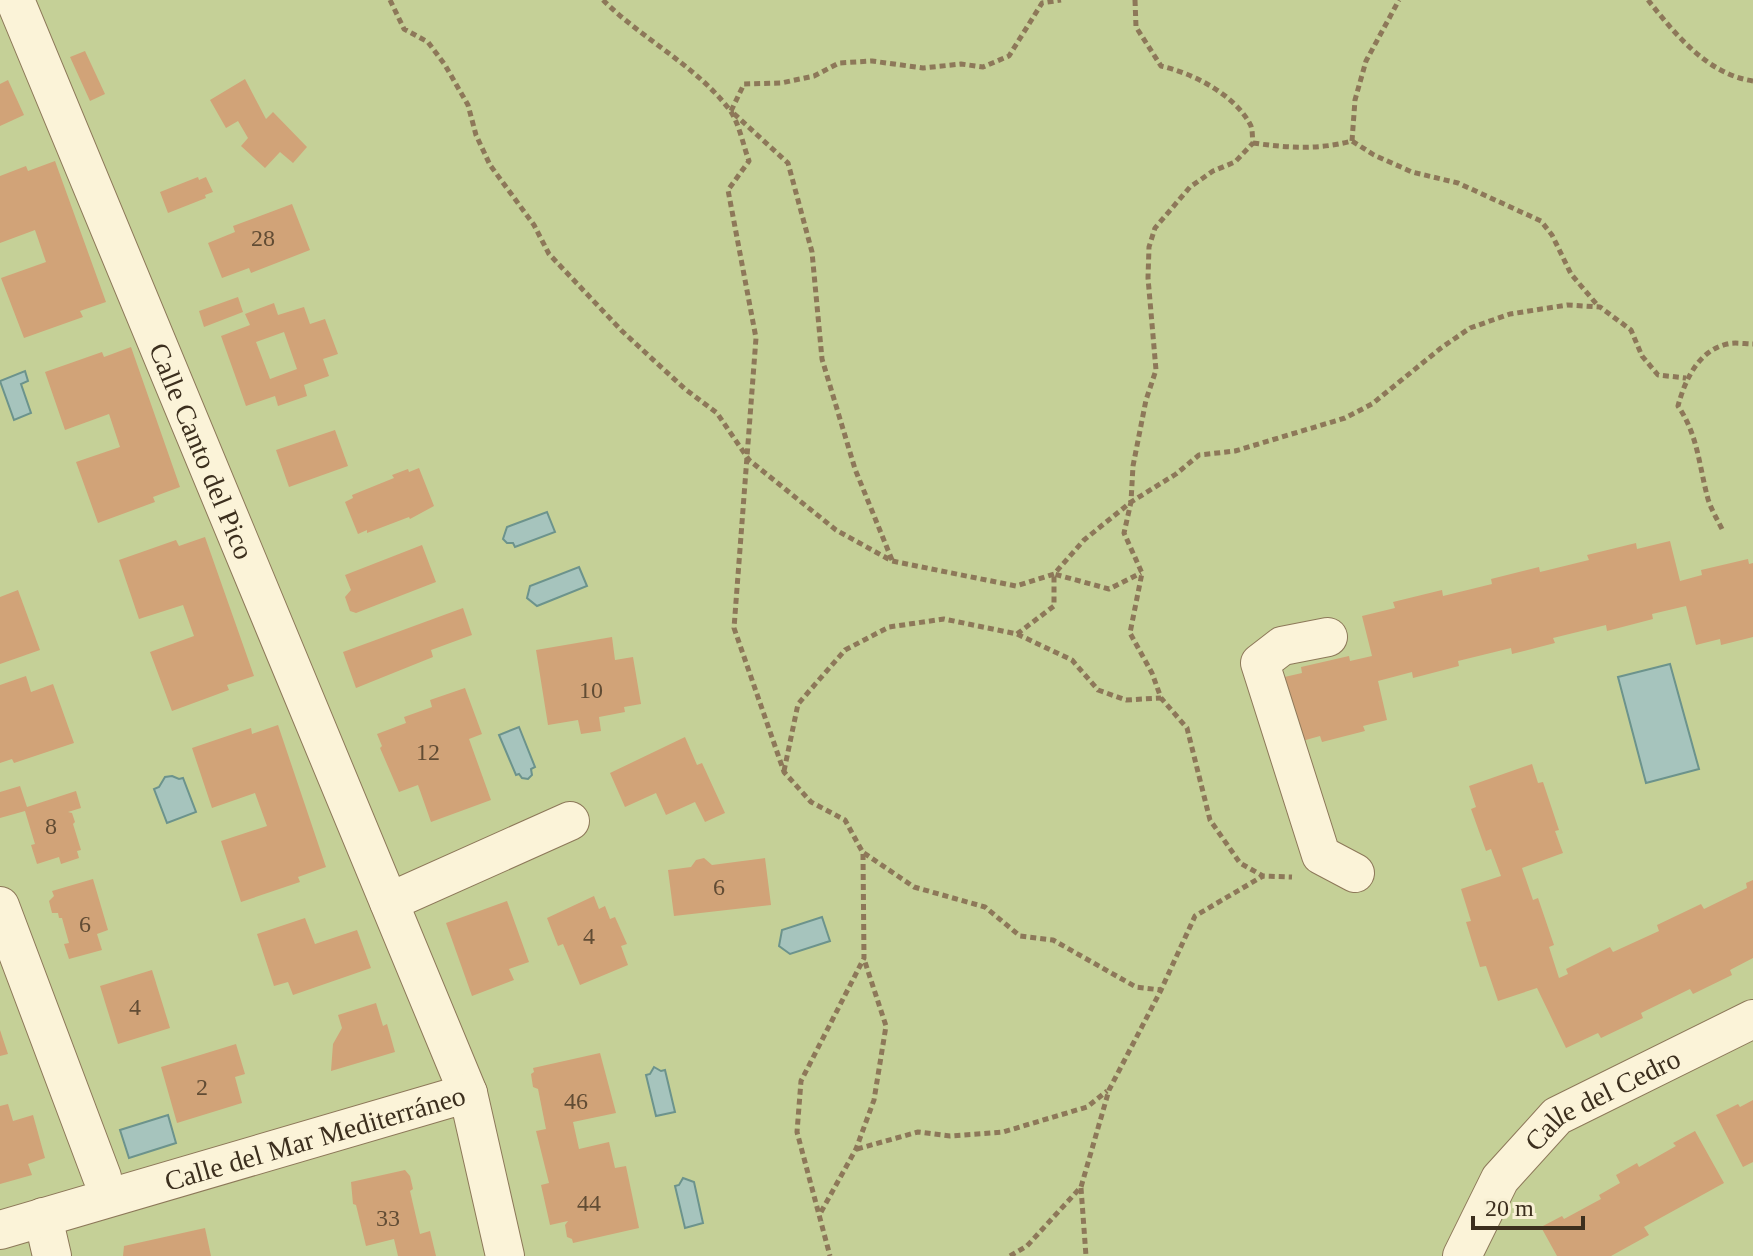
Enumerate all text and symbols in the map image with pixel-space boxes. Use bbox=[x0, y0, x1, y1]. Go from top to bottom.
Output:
house number: 28 bbox=[251, 225, 275, 251]
street label: Calle Canto del Pico bbox=[143, 338, 260, 563]
house number: 10 bbox=[579, 677, 603, 703]
house number: 12 bbox=[416, 739, 440, 765]
house number: 8 bbox=[45, 813, 57, 839]
house number: 6 bbox=[713, 874, 725, 900]
house number: 6 bbox=[79, 911, 91, 937]
house number: 4 bbox=[583, 923, 595, 949]
house number: 4 bbox=[129, 994, 141, 1020]
street label: Calle del Cedro bbox=[1518, 1042, 1685, 1157]
house number: 2 bbox=[196, 1074, 208, 1100]
street label: Calle del Mar Mediterráneo bbox=[161, 1079, 469, 1197]
house number: 46 bbox=[564, 1088, 588, 1114]
scale bar bbox=[1473, 1180, 1583, 1230]
house number: 44 bbox=[577, 1190, 601, 1216]
text: 20 m bbox=[1485, 1195, 1534, 1221]
house number: 33 bbox=[376, 1205, 400, 1231]

